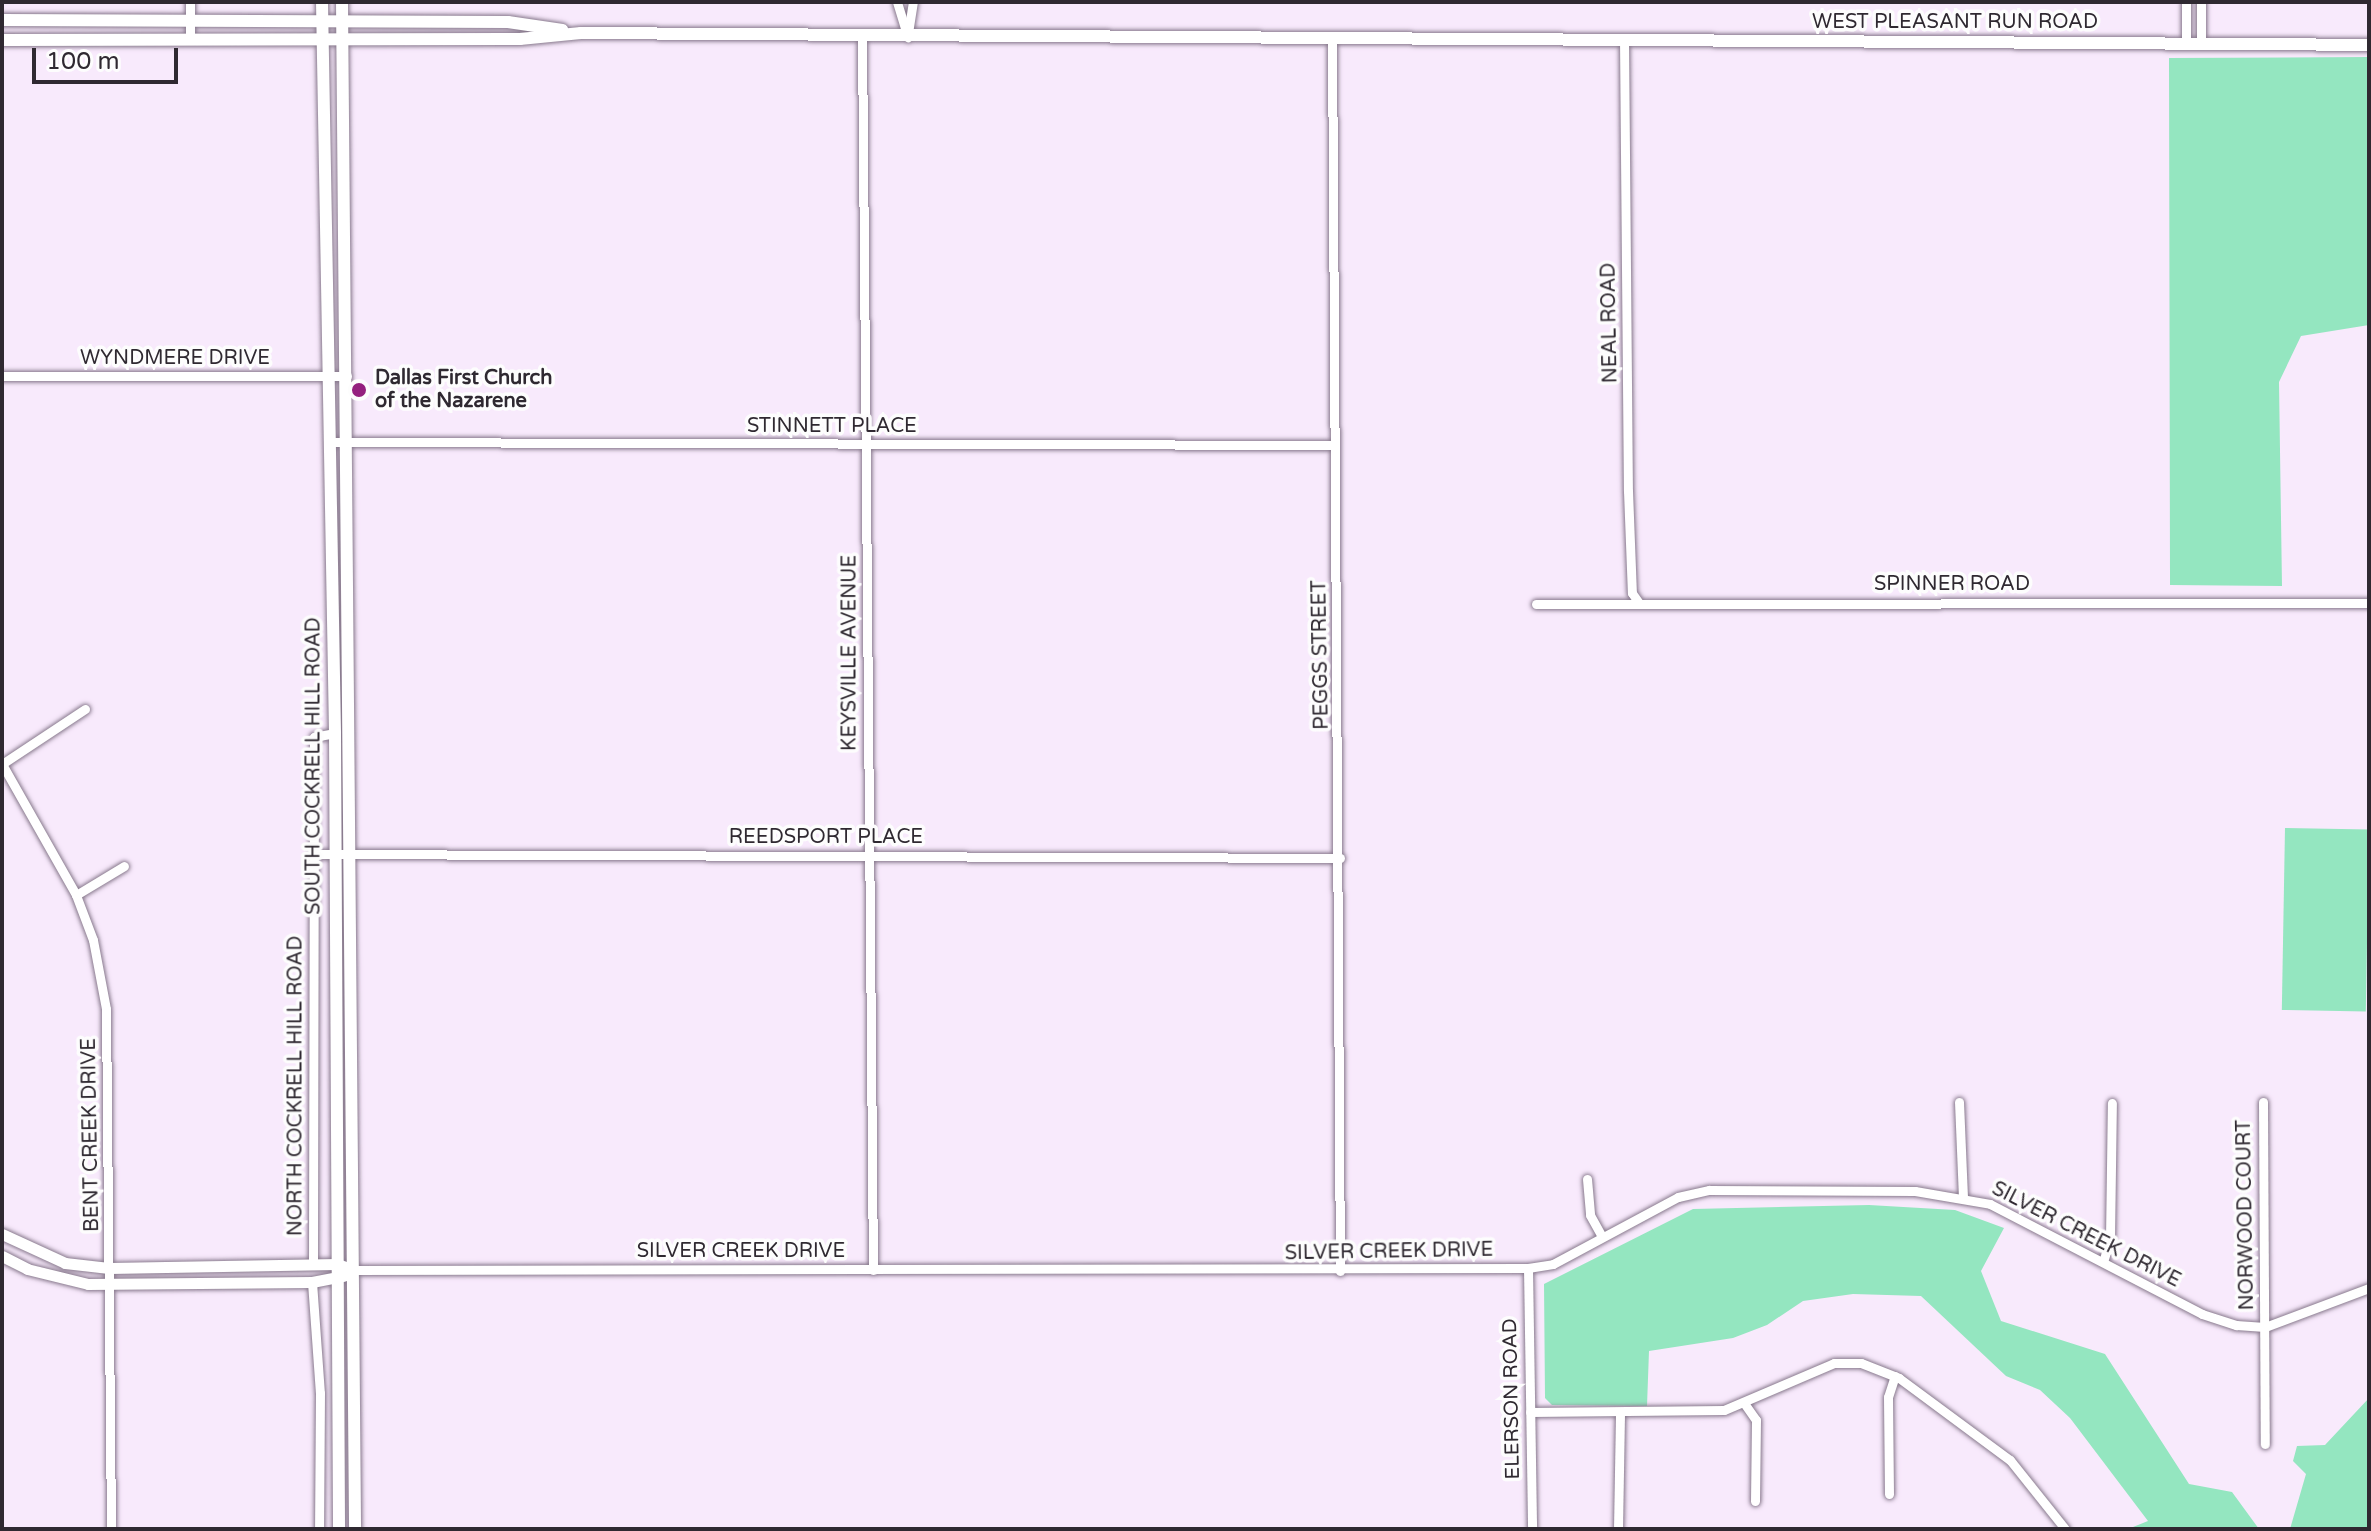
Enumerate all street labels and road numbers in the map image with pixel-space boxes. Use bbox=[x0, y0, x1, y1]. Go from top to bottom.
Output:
street label: WEST PLEASANT RUN ROAD bbox=[1812, 10, 2098, 34]
street label: NEAL ROAD bbox=[1597, 263, 1623, 383]
street label: WYNDMERE DRIVE bbox=[80, 346, 270, 370]
street label: STINNETT PLACE bbox=[747, 414, 917, 438]
street label: KEYSVILLE AVENUE bbox=[838, 555, 862, 751]
street label: SPINNER ROAD bbox=[1874, 572, 2030, 596]
street label: PEGGS STREET bbox=[1308, 580, 1334, 730]
street label: SOUTH COCKRELL HILL ROAD bbox=[302, 617, 326, 915]
street label: REEDSPORT PLACE bbox=[729, 825, 923, 849]
street label: NORTH COCKRELL HILL ROAD bbox=[284, 936, 308, 1236]
street label: BENT CREEK DRIVE bbox=[77, 1038, 105, 1232]
street label: NORWOOD COURT bbox=[2232, 1119, 2260, 1311]
street label: SILVER CREEK DRIVE bbox=[1988, 1177, 2184, 1293]
street label: SILVER CREEK DRIVE bbox=[1285, 1238, 1493, 1266]
street label: SILVER CREEK DRIVE bbox=[637, 1239, 845, 1263]
street label: ELERSON ROAD bbox=[1499, 1318, 1525, 1480]

